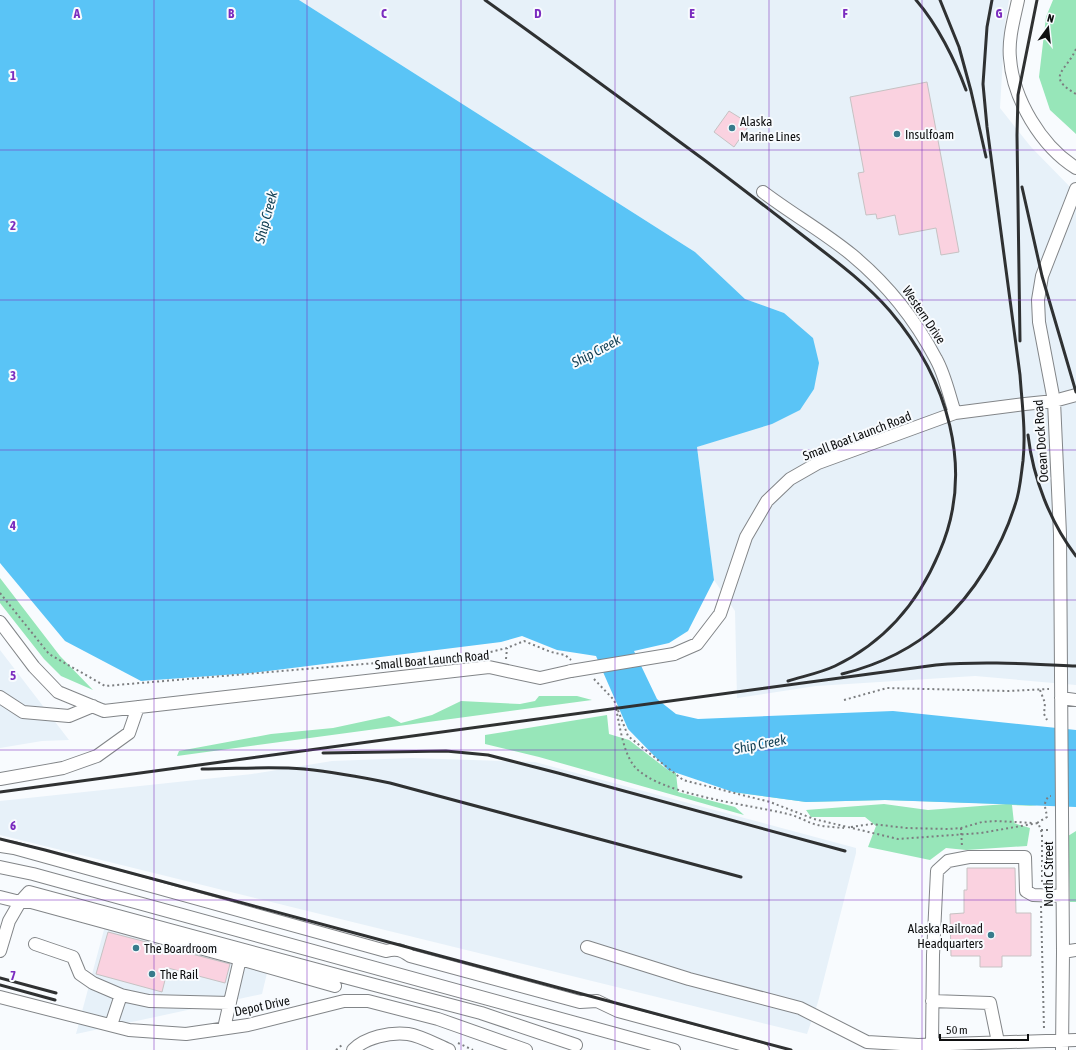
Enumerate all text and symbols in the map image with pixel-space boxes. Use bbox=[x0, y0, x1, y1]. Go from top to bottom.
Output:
text: A bbox=[73, 6, 81, 21]
text: B bbox=[228, 6, 235, 21]
text: C bbox=[381, 6, 387, 21]
text: D bbox=[534, 6, 542, 21]
text: E bbox=[689, 6, 695, 21]
text: F bbox=[842, 6, 848, 21]
text: G bbox=[996, 6, 1003, 21]
north arrow bbox=[1028, 8, 1068, 48]
text: N bbox=[1046, 12, 1055, 25]
text: 1 bbox=[10, 68, 16, 83]
place label: Alaska Marine Lines bbox=[740, 114, 801, 144]
marker: Alaska Marine Lines bbox=[727, 123, 737, 133]
place label: Insulfoam bbox=[905, 127, 954, 142]
marker: Insulfoam bbox=[892, 129, 902, 139]
water label: Ship Creek bbox=[251, 188, 281, 246]
text: 2 bbox=[10, 218, 16, 233]
street label: Western Drive bbox=[899, 283, 949, 347]
water label: Ship Creek bbox=[568, 331, 624, 371]
text: 3 bbox=[10, 368, 16, 383]
street label: Ocean Dock Road bbox=[1031, 399, 1051, 483]
street label: Small Boat Launch Road bbox=[801, 408, 913, 464]
text: 4 bbox=[9, 518, 16, 533]
street label: Small Boat Launch Road bbox=[374, 648, 490, 672]
text: 5 bbox=[10, 668, 16, 683]
water label: Ship Creek bbox=[731, 731, 788, 757]
text: 6 bbox=[10, 818, 16, 833]
street label: North C Street bbox=[1041, 841, 1056, 907]
place label: Alaska Railroad Headquarters bbox=[908, 921, 983, 951]
marker: Alaska Railroad Headquarters bbox=[986, 930, 996, 940]
place label: The Boardroom bbox=[144, 941, 217, 956]
marker: The Boardroom bbox=[131, 943, 141, 953]
place label: The Rail bbox=[160, 967, 199, 982]
text: 7 bbox=[10, 968, 16, 983]
marker: The Rail bbox=[147, 969, 157, 979]
street label: Depot Drive bbox=[233, 993, 291, 1019]
scale bar bbox=[940, 1016, 1028, 1042]
text: 50 m bbox=[946, 1023, 968, 1037]

